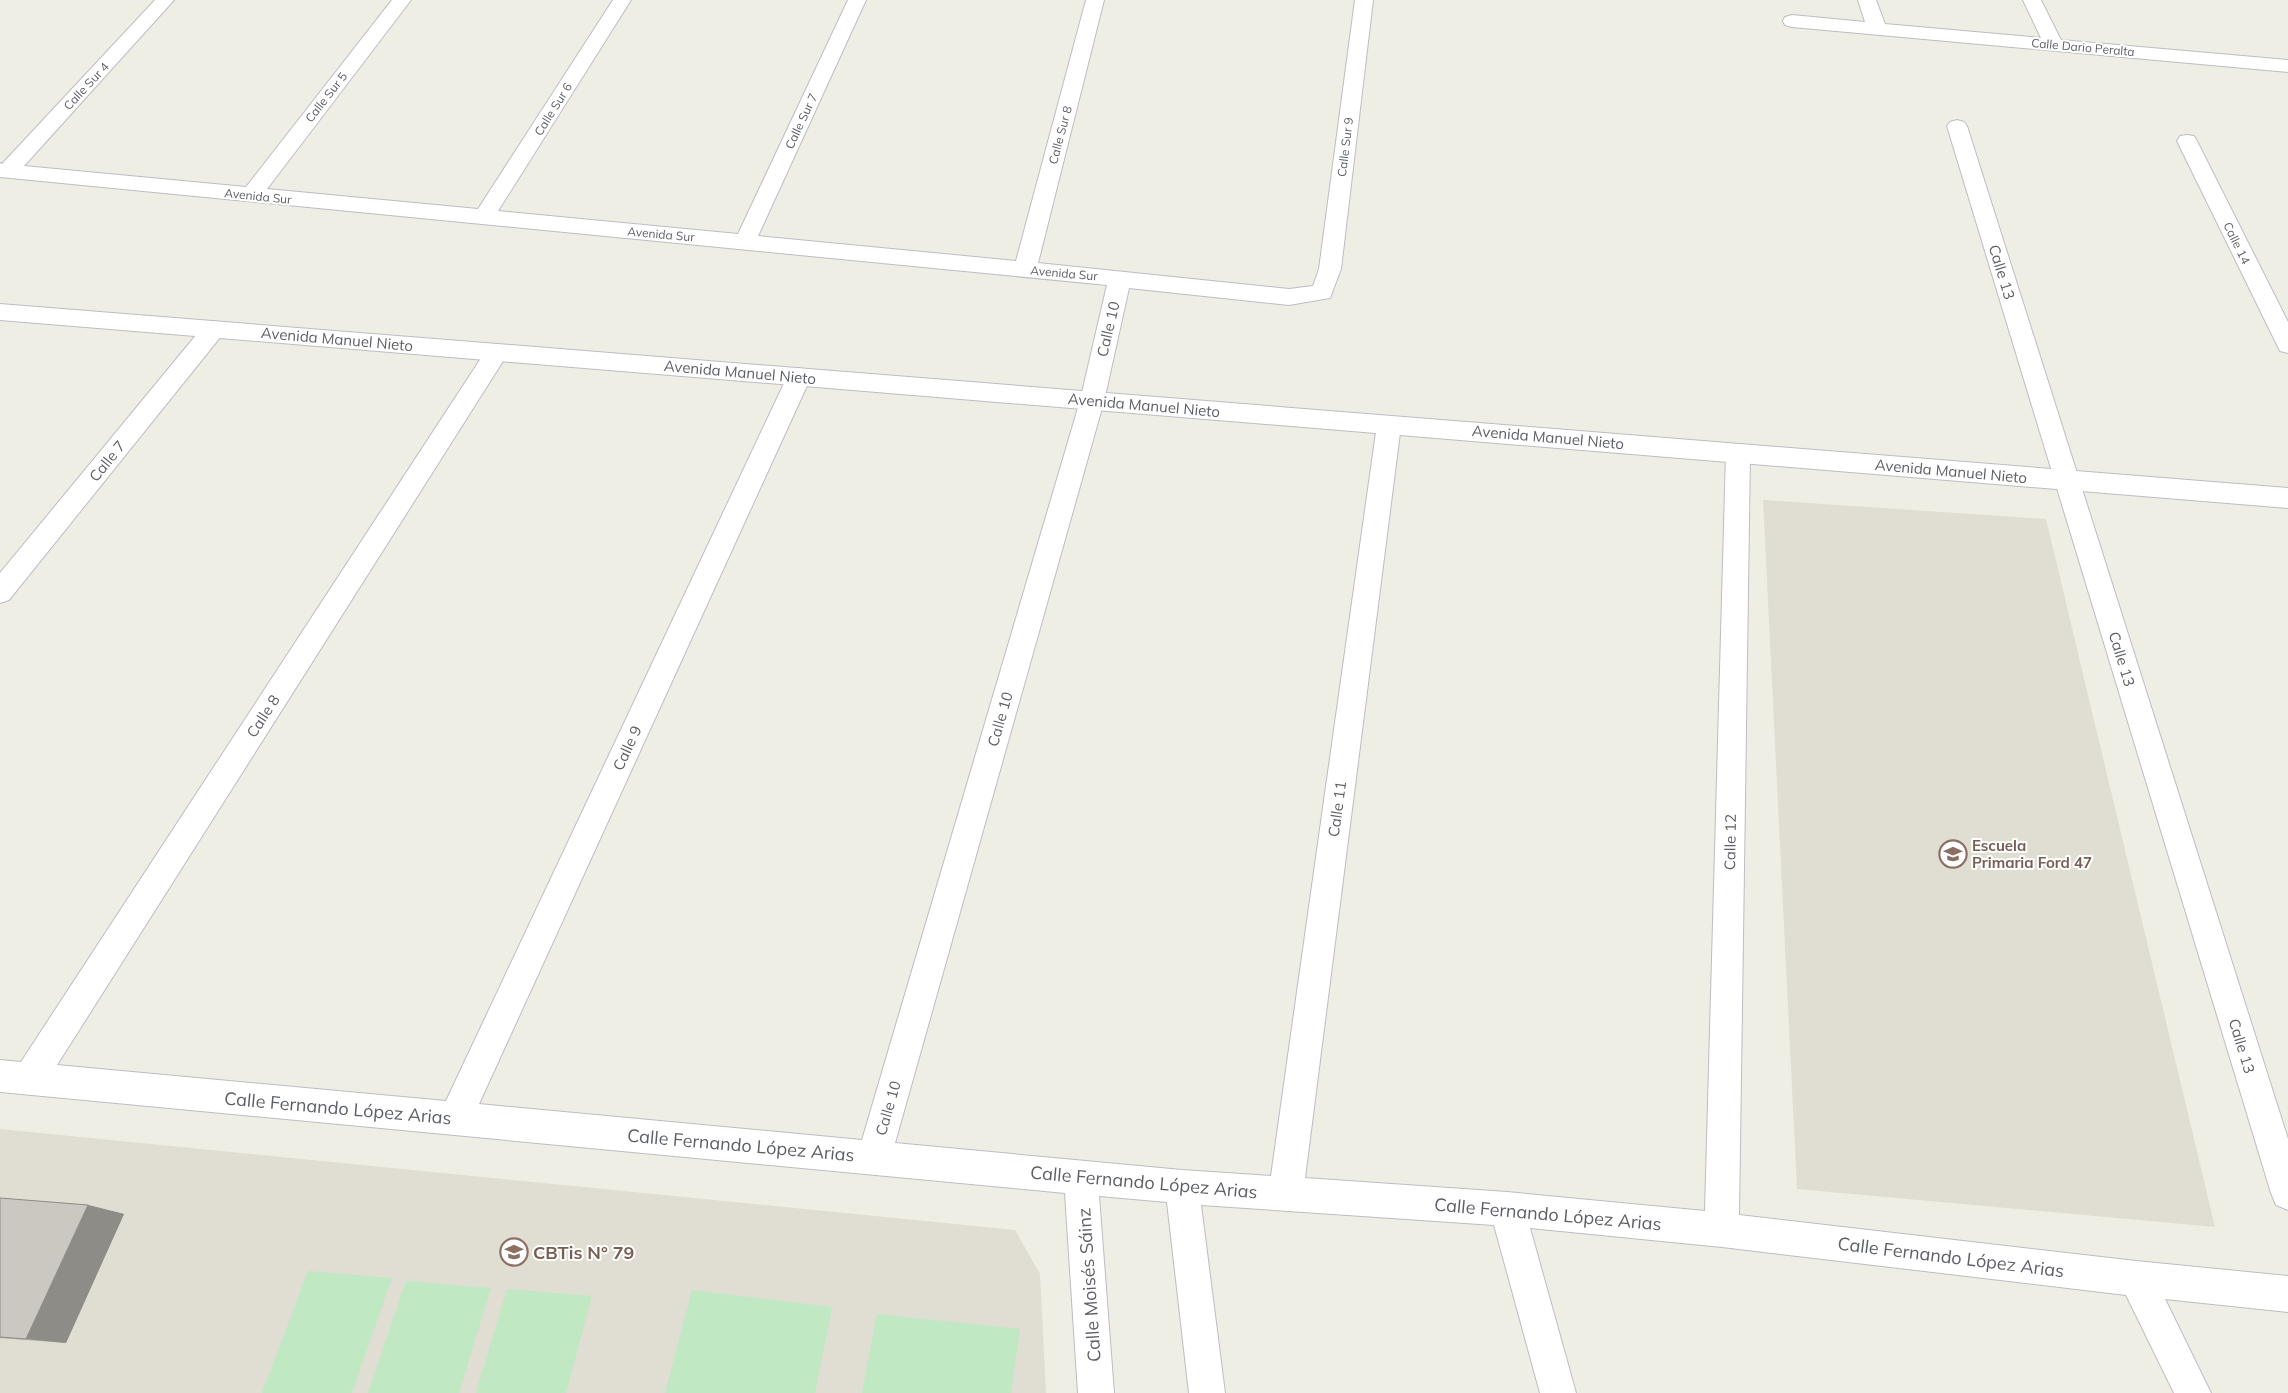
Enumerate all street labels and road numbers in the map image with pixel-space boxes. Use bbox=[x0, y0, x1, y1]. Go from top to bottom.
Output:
street label: Calle Dario Peralta bbox=[2031, 35, 2135, 59]
street label: Calle Sur 4 bbox=[60, 59, 112, 113]
street label: Calle Sur 5 bbox=[302, 69, 350, 125]
street label: Calle Sur 6 bbox=[531, 80, 575, 138]
street label: Calle Sur 7 bbox=[782, 91, 820, 151]
street label: Calle Sur 8 bbox=[1045, 104, 1075, 166]
street label: Calle Sur 9 bbox=[1334, 116, 1356, 178]
street label: Avenida Sur bbox=[224, 185, 293, 207]
street label: Calle 14 bbox=[2220, 219, 2254, 267]
street label: Avenida Sur bbox=[627, 224, 696, 244]
street label: Calle 13 bbox=[1985, 242, 2019, 302]
street label: Avenida Sur bbox=[1030, 263, 1099, 283]
street label: Calle 10 bbox=[1092, 299, 1124, 359]
street label: Avenida Manuel Nieto bbox=[260, 323, 414, 355]
street label: Avenida Manuel Nieto bbox=[663, 356, 817, 388]
street label: Avenida Manuel Nieto bbox=[1067, 389, 1221, 421]
street label: Avenida Manuel Nieto bbox=[1471, 421, 1625, 453]
street label: Calle 7 bbox=[85, 437, 129, 485]
street label: Avenida Manuel Nieto bbox=[1874, 455, 2028, 487]
street label: Calle 13 bbox=[2105, 629, 2139, 689]
street label: Calle 10 bbox=[983, 689, 1017, 749]
street label: Calle 8 bbox=[242, 691, 284, 741]
street label: Calle 9 bbox=[608, 723, 646, 773]
street label: Calle 11 bbox=[1324, 780, 1350, 838]
street label: Calle 12 bbox=[1720, 814, 1740, 870]
street label: Calle 13 bbox=[2225, 1016, 2259, 1076]
street label: Calle 10 bbox=[871, 1078, 905, 1138]
street label: Calle Fernando López Arias bbox=[223, 1087, 453, 1129]
street label: Calle Fernando López Arias bbox=[626, 1124, 856, 1166]
street label: Calle Fernando López Arias bbox=[1029, 1161, 1259, 1203]
street label: Calle Fernando López Arias bbox=[1433, 1193, 1663, 1235]
street label: Calle Moisés Sáinz bbox=[1072, 1207, 1106, 1363]
street label: Calle Fernando López Arias bbox=[1836, 1232, 2066, 1282]

